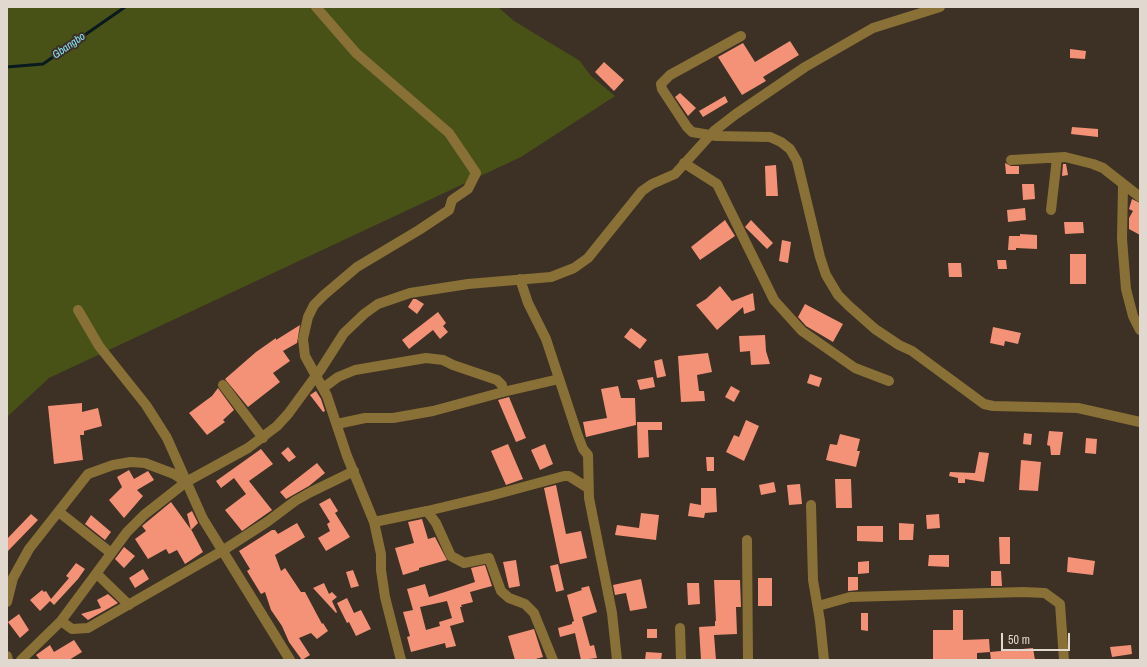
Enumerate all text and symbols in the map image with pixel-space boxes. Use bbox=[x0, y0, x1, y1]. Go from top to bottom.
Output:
water label: Gbangbo bbox=[50, 30, 88, 62]
scale bar bbox=[1003, 625, 1072, 651]
text: 50 m bbox=[1008, 632, 1030, 648]

